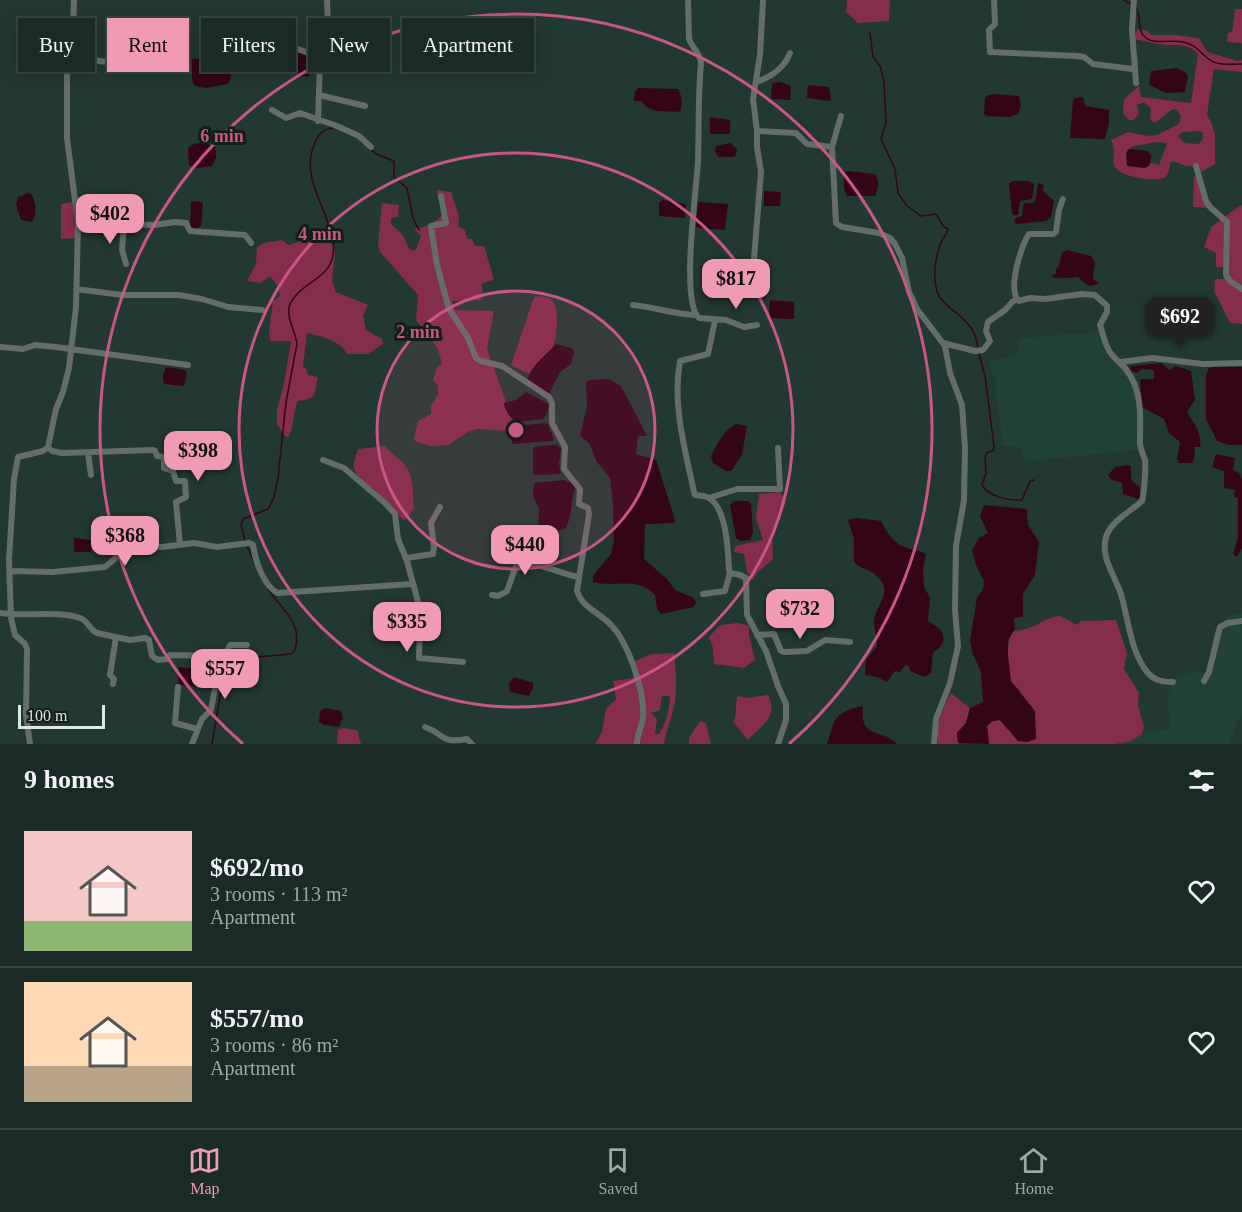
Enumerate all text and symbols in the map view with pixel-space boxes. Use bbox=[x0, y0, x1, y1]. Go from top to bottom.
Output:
chip: Buy bbox=[18, 18, 95, 72]
chip: Rent bbox=[107, 18, 189, 72]
chip: Filters bbox=[201, 18, 296, 72]
chip: New bbox=[308, 18, 390, 72]
chip: Apartment bbox=[402, 18, 534, 72]
text: 6 min bbox=[200, 126, 244, 146]
pin: $402 bbox=[74, 194, 146, 245]
text: $402 bbox=[90, 202, 130, 224]
text: 4 min bbox=[298, 224, 342, 244]
pin: $817 bbox=[700, 259, 772, 310]
text: $817 bbox=[716, 267, 756, 289]
pin: $692 bbox=[1144, 297, 1216, 348]
text: $692 bbox=[1160, 305, 1200, 327]
text: 2 min bbox=[396, 322, 440, 342]
centre of rings bbox=[506, 420, 526, 440]
pin: $398 bbox=[162, 431, 234, 482]
text: $398 bbox=[178, 439, 218, 461]
pin: $368 bbox=[89, 516, 161, 567]
text: $368 bbox=[105, 524, 145, 546]
pin: $440 bbox=[489, 525, 561, 576]
text: $440 bbox=[505, 533, 545, 555]
pin: $732 bbox=[764, 589, 836, 640]
text: $732 bbox=[780, 597, 820, 619]
pin: $335 bbox=[371, 602, 443, 653]
text: $335 bbox=[387, 610, 427, 632]
pin: $557 bbox=[189, 649, 261, 700]
text: $557 bbox=[205, 657, 245, 679]
scale bar bbox=[18, 702, 105, 730]
text: 100 m bbox=[27, 707, 67, 724]
icon: filters bbox=[1185, 764, 1218, 797]
text: 9 homes bbox=[24, 765, 114, 794]
text: $692/mo bbox=[210, 853, 304, 882]
icon: home bbox=[72, 855, 144, 927]
icon: heart bbox=[1185, 875, 1218, 908]
text: 3 rooms · 113 m² bbox=[210, 883, 347, 905]
text: Apartment bbox=[210, 906, 296, 928]
text: $557/mo bbox=[210, 1004, 304, 1033]
icon: home bbox=[72, 1006, 144, 1078]
icon: heart bbox=[1185, 1026, 1218, 1059]
text: 3 rooms · 86 m² bbox=[210, 1034, 338, 1056]
text: Apartment bbox=[210, 1057, 296, 1079]
tab: Map bbox=[188, 1144, 221, 1198]
tab: Saved bbox=[598, 1144, 637, 1198]
tab: Home bbox=[1014, 1144, 1054, 1198]

